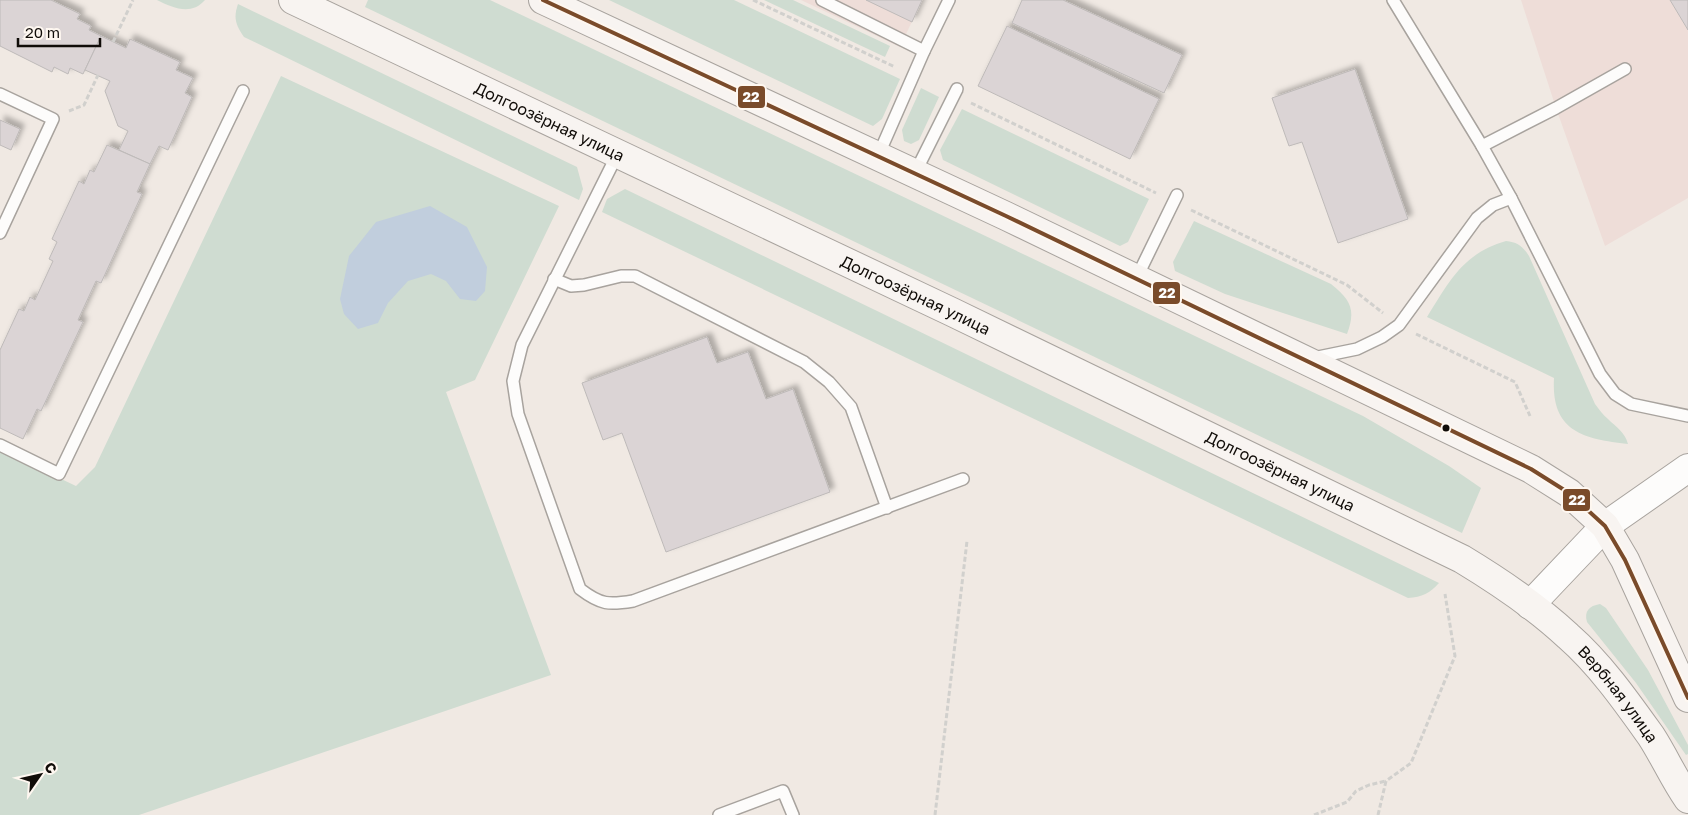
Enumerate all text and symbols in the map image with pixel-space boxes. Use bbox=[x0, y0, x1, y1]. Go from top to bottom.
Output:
scale bar bbox=[18, 15, 100, 47]
text: 20 m bbox=[25, 23, 60, 41]
street label: Долгоозёрная улица bbox=[472, 78, 628, 165]
line badge: 22 bbox=[737, 85, 766, 109]
text: 22 bbox=[742, 88, 760, 105]
street label: Долгоозёрная улица bbox=[838, 251, 994, 339]
line badge: 22 bbox=[1152, 281, 1181, 305]
text: 22 bbox=[1158, 284, 1176, 301]
unlabelled marker bbox=[1441, 423, 1451, 433]
street label: Долгоозёрная улица bbox=[1203, 426, 1358, 516]
line badge: 22 bbox=[1562, 488, 1591, 512]
text: 22 bbox=[1568, 491, 1586, 508]
street label: Вербная улица bbox=[1574, 641, 1663, 746]
north arrow bbox=[15, 750, 65, 800]
text: С bbox=[41, 759, 61, 776]

